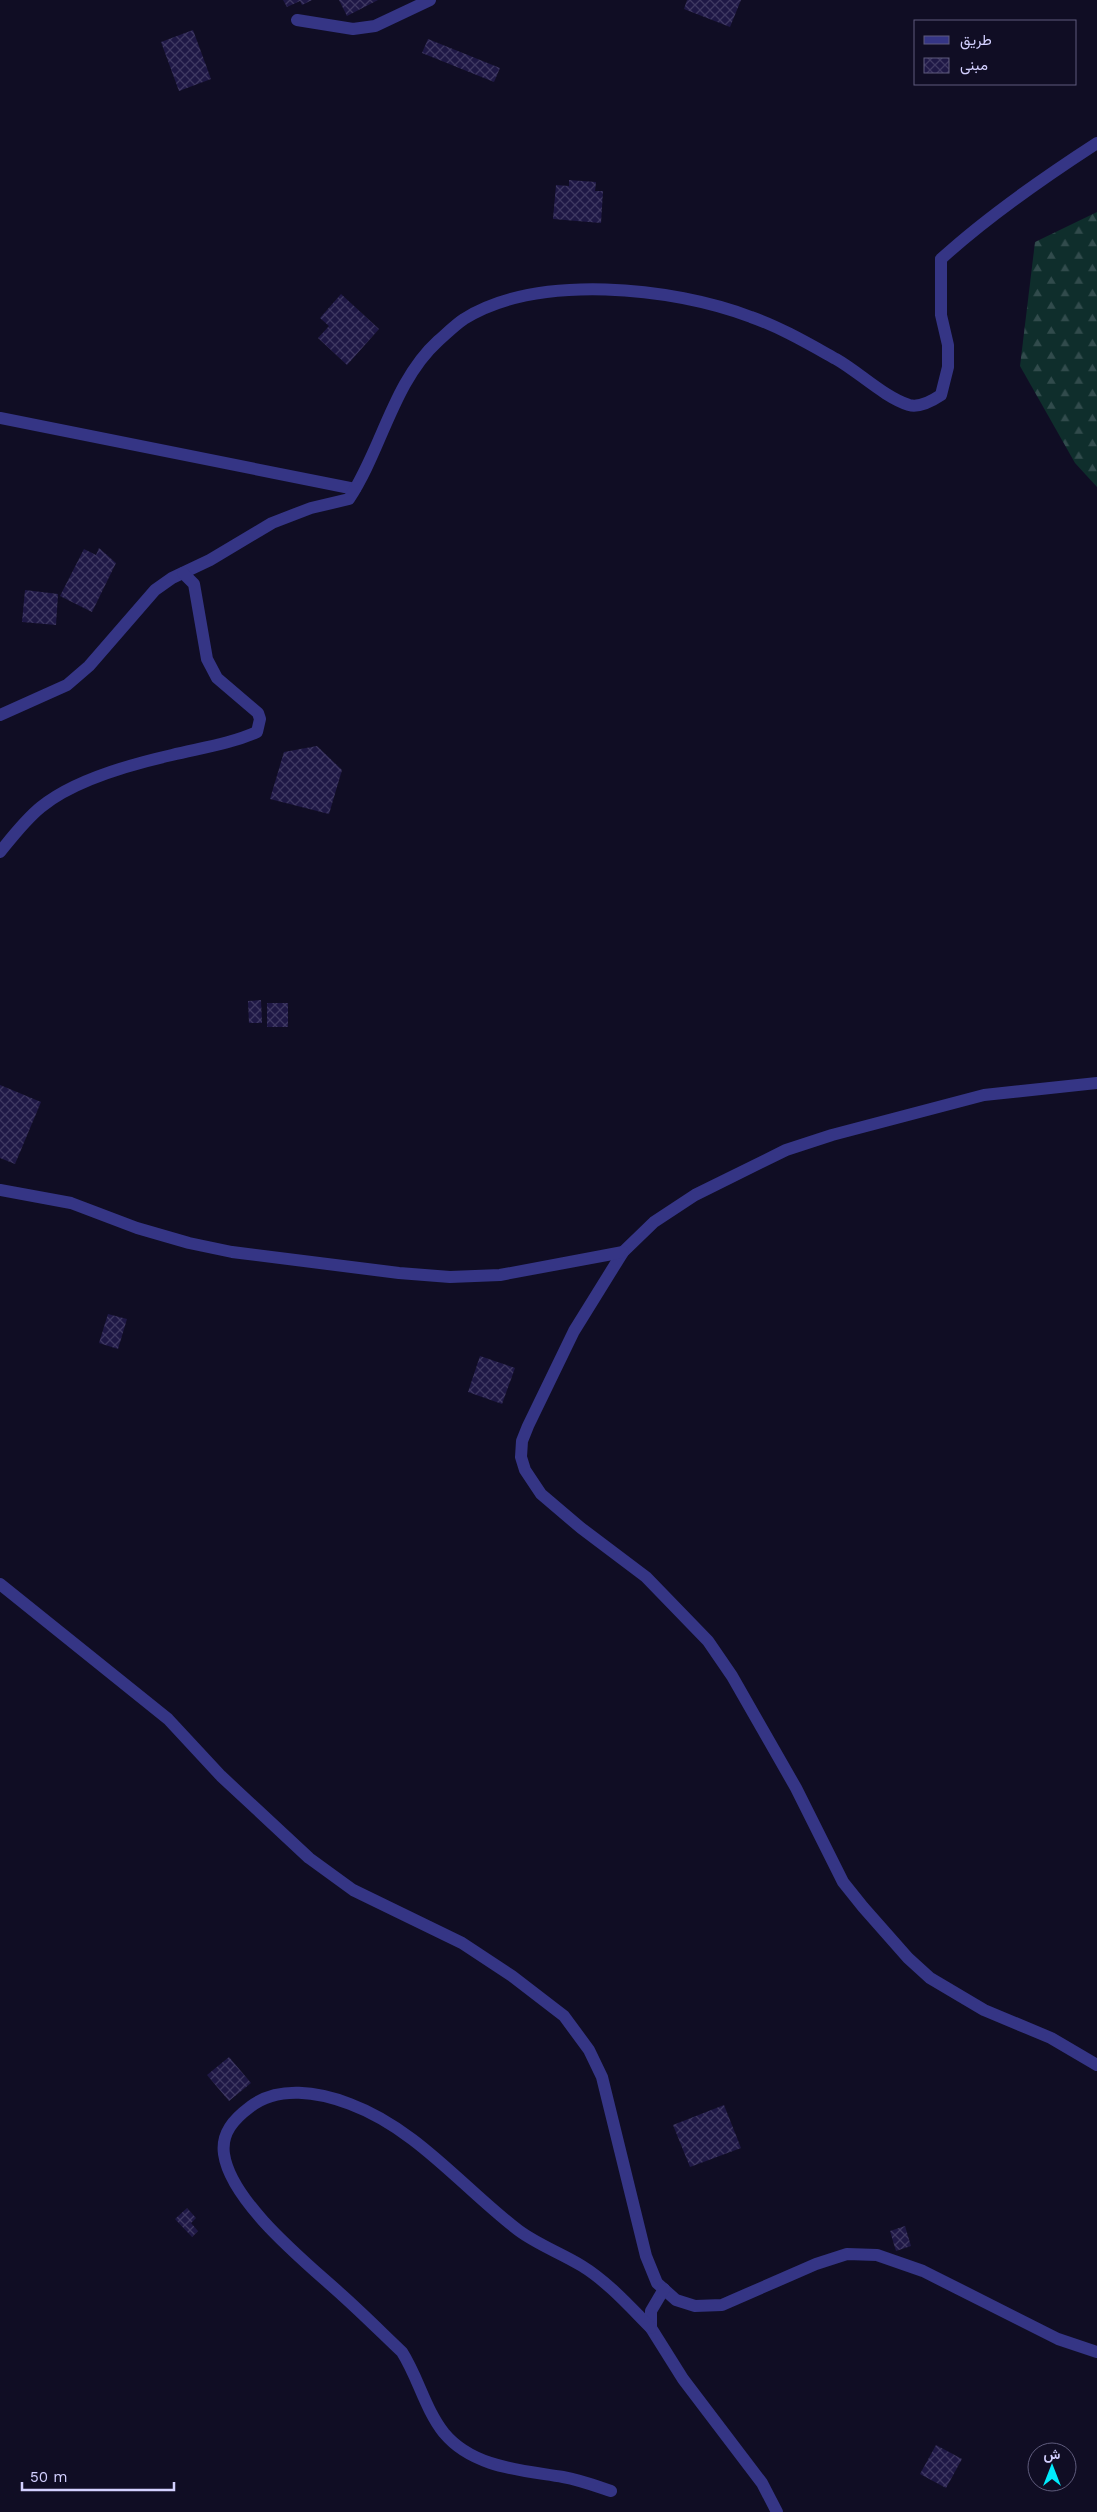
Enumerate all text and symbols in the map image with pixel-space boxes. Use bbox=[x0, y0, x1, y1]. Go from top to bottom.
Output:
legend bbox=[914, 20, 1077, 85]
text: طريق bbox=[960, 31, 992, 50]
text: مبنى bbox=[960, 56, 988, 75]
north arrow bbox=[1027, 2442, 1077, 2492]
text: ش bbox=[1044, 2446, 1061, 2463]
scale bar bbox=[22, 2460, 175, 2492]
text: 50 m bbox=[30, 2468, 67, 2486]

